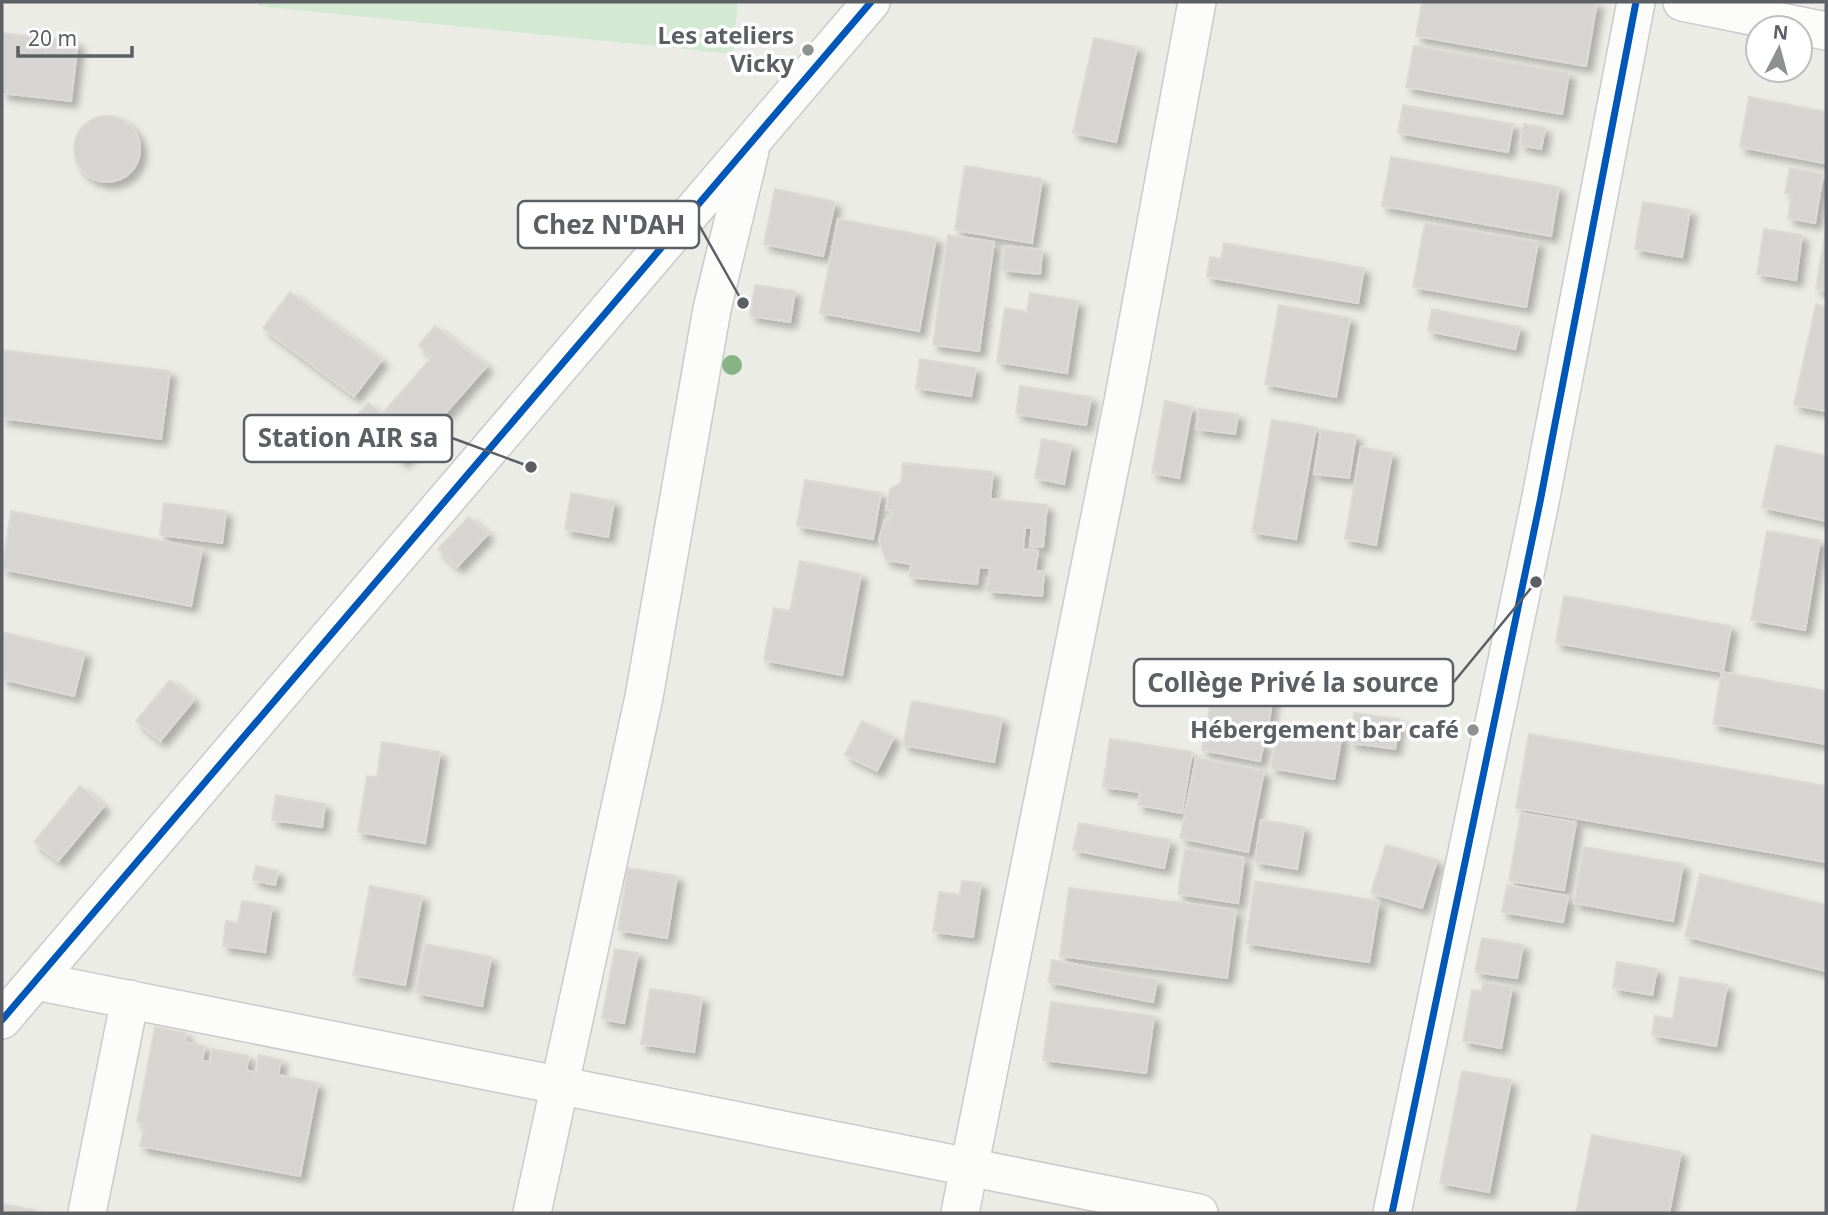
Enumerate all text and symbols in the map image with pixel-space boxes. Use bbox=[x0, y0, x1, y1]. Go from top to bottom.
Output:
scale bar bbox=[18, 14, 131, 58]
north arrow bbox=[1744, 14, 1814, 84]
place label: Les ateliers Vicky bbox=[657, 18, 794, 79]
text: N bbox=[1772, 18, 1790, 46]
text: 20 m bbox=[28, 24, 77, 52]
marker: Les ateliers Vicky bbox=[800, 42, 816, 58]
callout: Chez N'DAH bbox=[518, 201, 699, 248]
text: Chez N'DAH bbox=[533, 206, 685, 242]
callout: Station AIR sa bbox=[244, 415, 452, 462]
text: Station AIR sa bbox=[258, 419, 438, 455]
callout: Collège Privé la source bbox=[1134, 659, 1453, 706]
text: Collège Privé la source bbox=[1147, 664, 1439, 700]
place label: Hébergement bar café bbox=[1190, 712, 1459, 745]
marker: Hébergement bar café bbox=[1465, 722, 1481, 738]

